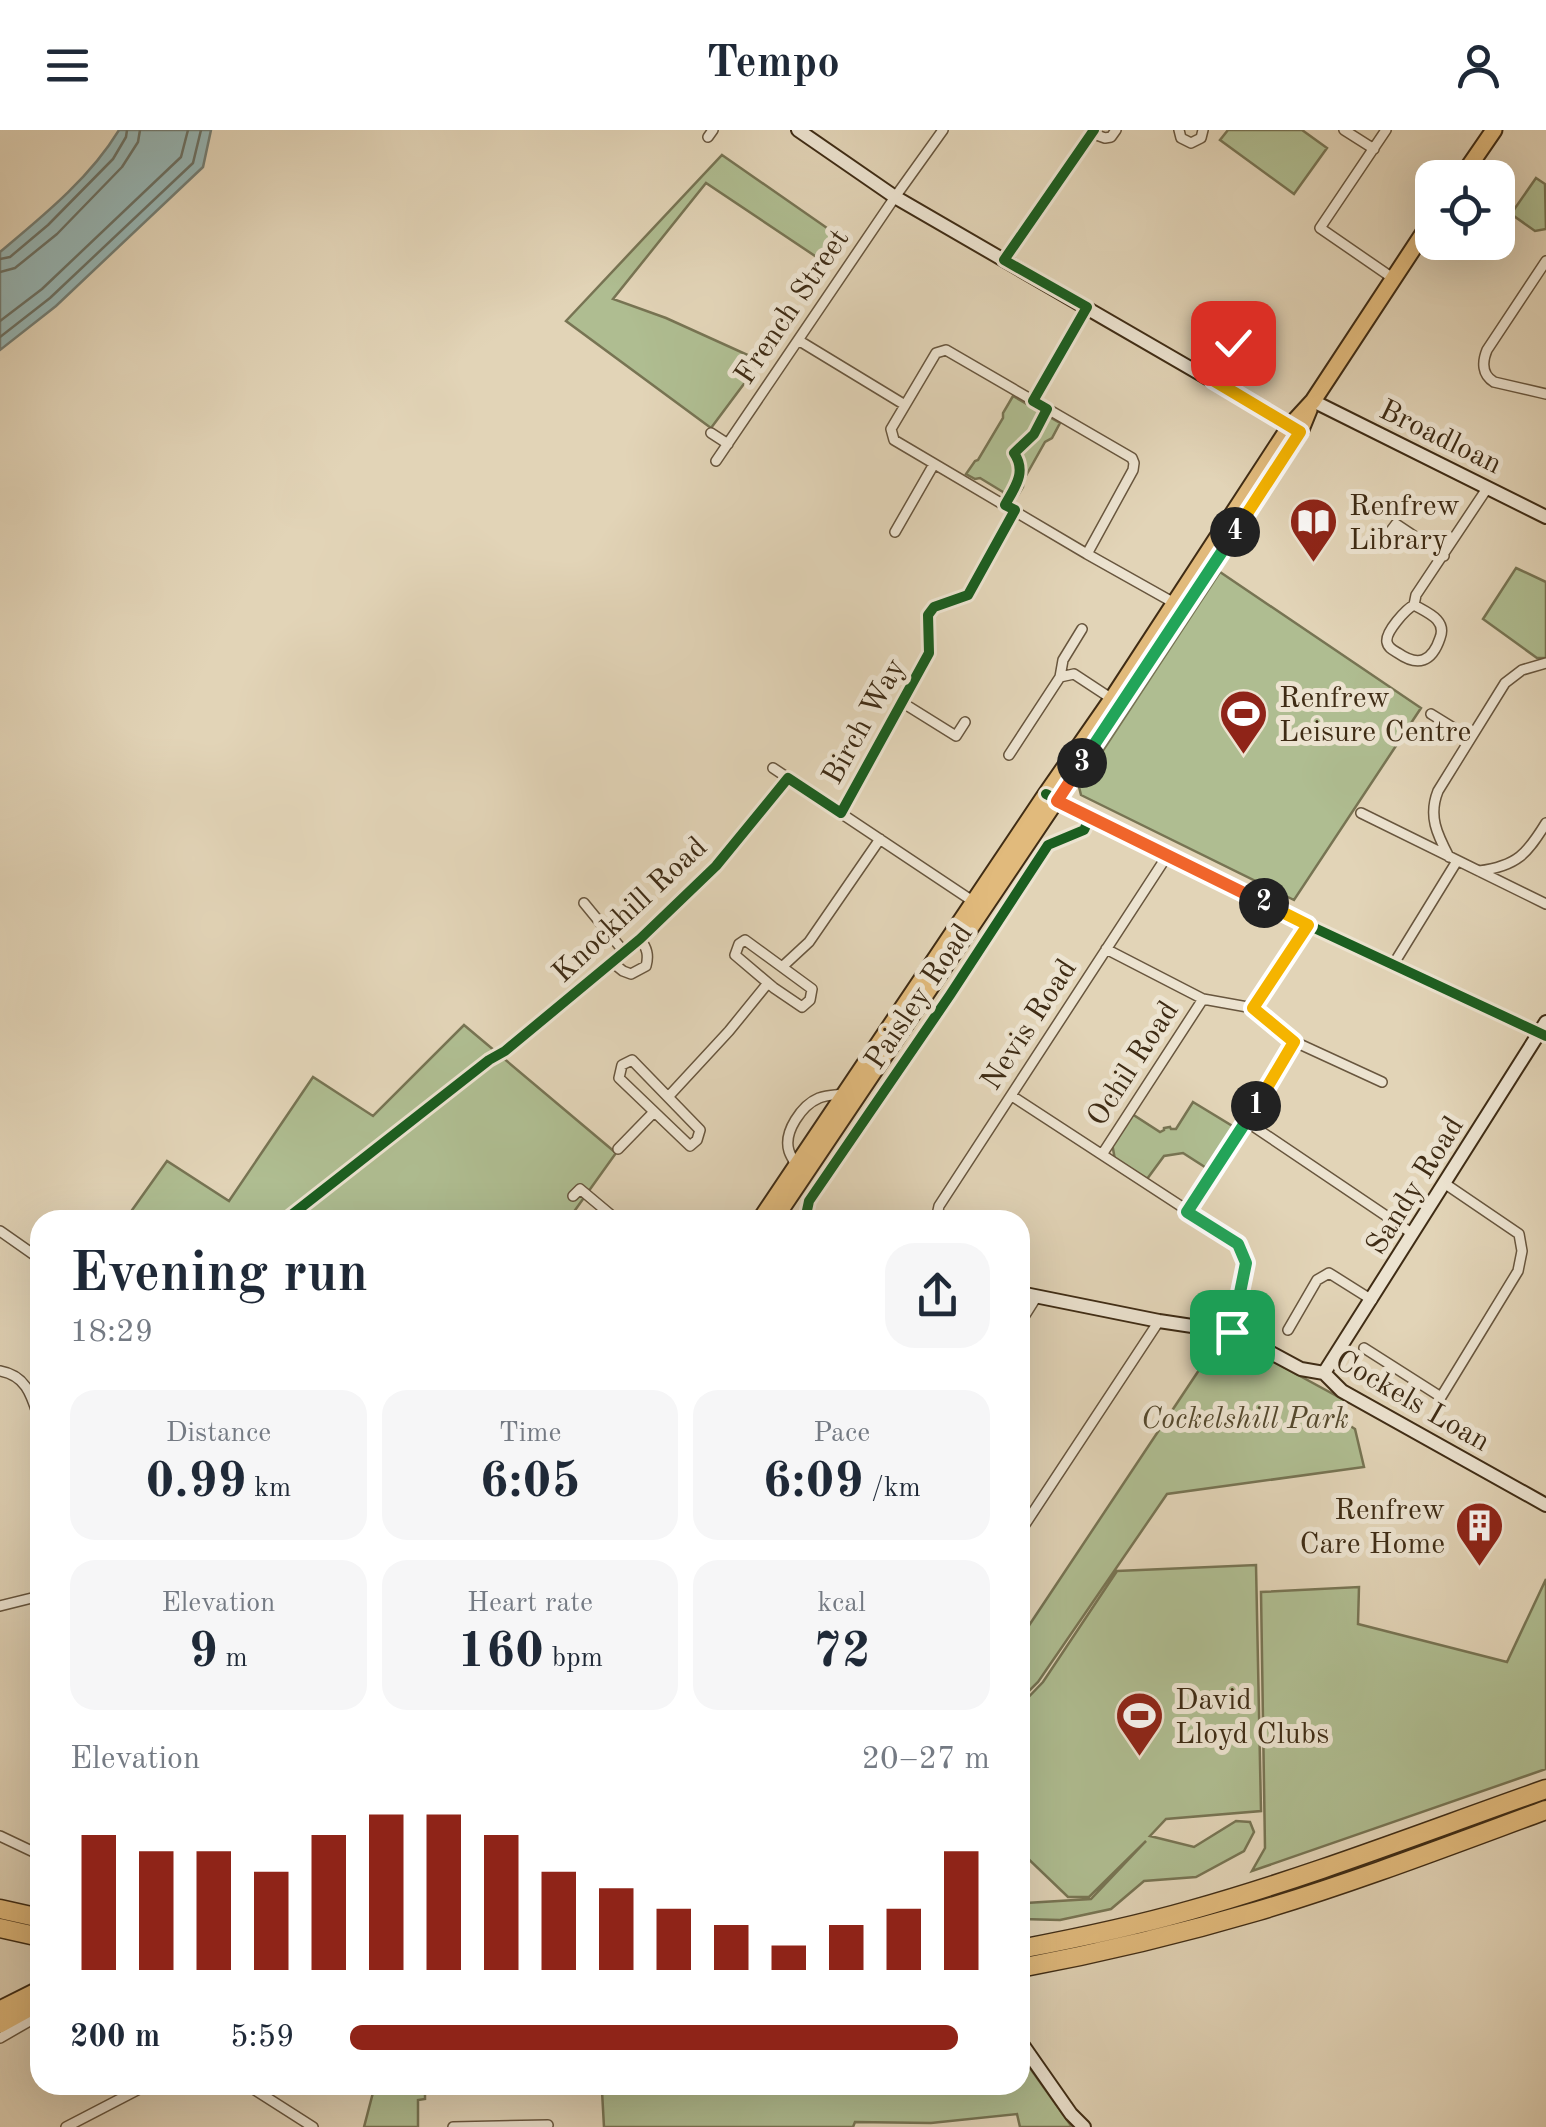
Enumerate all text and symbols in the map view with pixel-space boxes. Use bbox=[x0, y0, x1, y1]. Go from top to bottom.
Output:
icon: menu bbox=[40, 38, 95, 93]
icon: person bbox=[1451, 38, 1506, 93]
text: Tempo bbox=[706, 42, 840, 87]
map controls bbox=[1415, 160, 1515, 260]
button: locate bbox=[1415, 160, 1515, 260]
street label: French Street bbox=[730, 224, 855, 390]
pin bbox=[1191, 301, 1276, 386]
icon: check bbox=[1206, 316, 1261, 371]
street label: Broadloan bbox=[1374, 395, 1506, 480]
place label: Renfrew Library bbox=[1349, 492, 1460, 556]
library icon: Renfrew Library bbox=[1288, 496, 1340, 564]
pin: 4 bbox=[1210, 507, 1260, 557]
text: 4 bbox=[1227, 518, 1243, 546]
street label: Birch Way bbox=[818, 654, 912, 790]
place label: Renfrew Leisure Centre bbox=[1279, 684, 1471, 748]
sports icon: Renfrew Leisure Centre bbox=[1218, 688, 1270, 756]
pin: 3 bbox=[1057, 738, 1107, 788]
text: 3 bbox=[1074, 749, 1090, 777]
street label: Knockhill Road bbox=[548, 832, 713, 989]
pin: 2 bbox=[1239, 878, 1289, 928]
text: 2 bbox=[1256, 889, 1272, 917]
street label: Paisley Road bbox=[860, 919, 979, 1075]
street label: Nevis Road bbox=[976, 954, 1083, 1096]
street label: Ochil Road bbox=[1082, 996, 1185, 1132]
pin: 1 bbox=[1231, 1081, 1281, 1131]
text: 1 bbox=[1248, 1092, 1264, 1120]
street label: Sandy Road bbox=[1362, 1112, 1470, 1260]
button: share bbox=[885, 1243, 990, 1348]
text: Evening run bbox=[70, 1248, 368, 1303]
pin bbox=[1190, 1290, 1275, 1375]
icon: arrive bbox=[1205, 1305, 1260, 1360]
text: 18:29 bbox=[70, 1317, 153, 1349]
street label: Cockels Loan bbox=[1330, 1345, 1494, 1458]
park label: Cockelshill Park bbox=[1141, 1405, 1349, 1435]
text: Distance bbox=[166, 1420, 271, 1448]
text: Time bbox=[499, 1420, 561, 1448]
text: Pace bbox=[813, 1420, 870, 1448]
text: 0.99 bbox=[146, 1458, 247, 1508]
text: 6:05 bbox=[479, 1458, 580, 1508]
text: 6:09 bbox=[763, 1458, 864, 1508]
text: km bbox=[247, 1475, 291, 1503]
text: /km bbox=[864, 1475, 921, 1503]
place label: Renfrew Care Home bbox=[1299, 1496, 1445, 1560]
building icon: Renfrew Care Home bbox=[1454, 1500, 1506, 1568]
text: Elevation bbox=[161, 1590, 275, 1618]
text: Heart rate bbox=[467, 1590, 593, 1618]
text: kcal bbox=[818, 1590, 866, 1618]
text: 9 bbox=[189, 1628, 218, 1678]
text: 160 bbox=[457, 1628, 544, 1678]
text: 72 bbox=[813, 1628, 871, 1678]
text: m bbox=[218, 1645, 248, 1673]
text: bpm bbox=[544, 1645, 603, 1673]
place label: David Lloyd Clubs bbox=[1175, 1686, 1329, 1750]
sports icon: David Lloyd Clubs bbox=[1114, 1690, 1166, 1758]
text: Elevation bbox=[70, 1744, 200, 1776]
text: 20–27 m bbox=[862, 1744, 990, 1776]
text: 200 m bbox=[70, 2022, 160, 2054]
text: 5:59 bbox=[230, 2022, 295, 2054]

